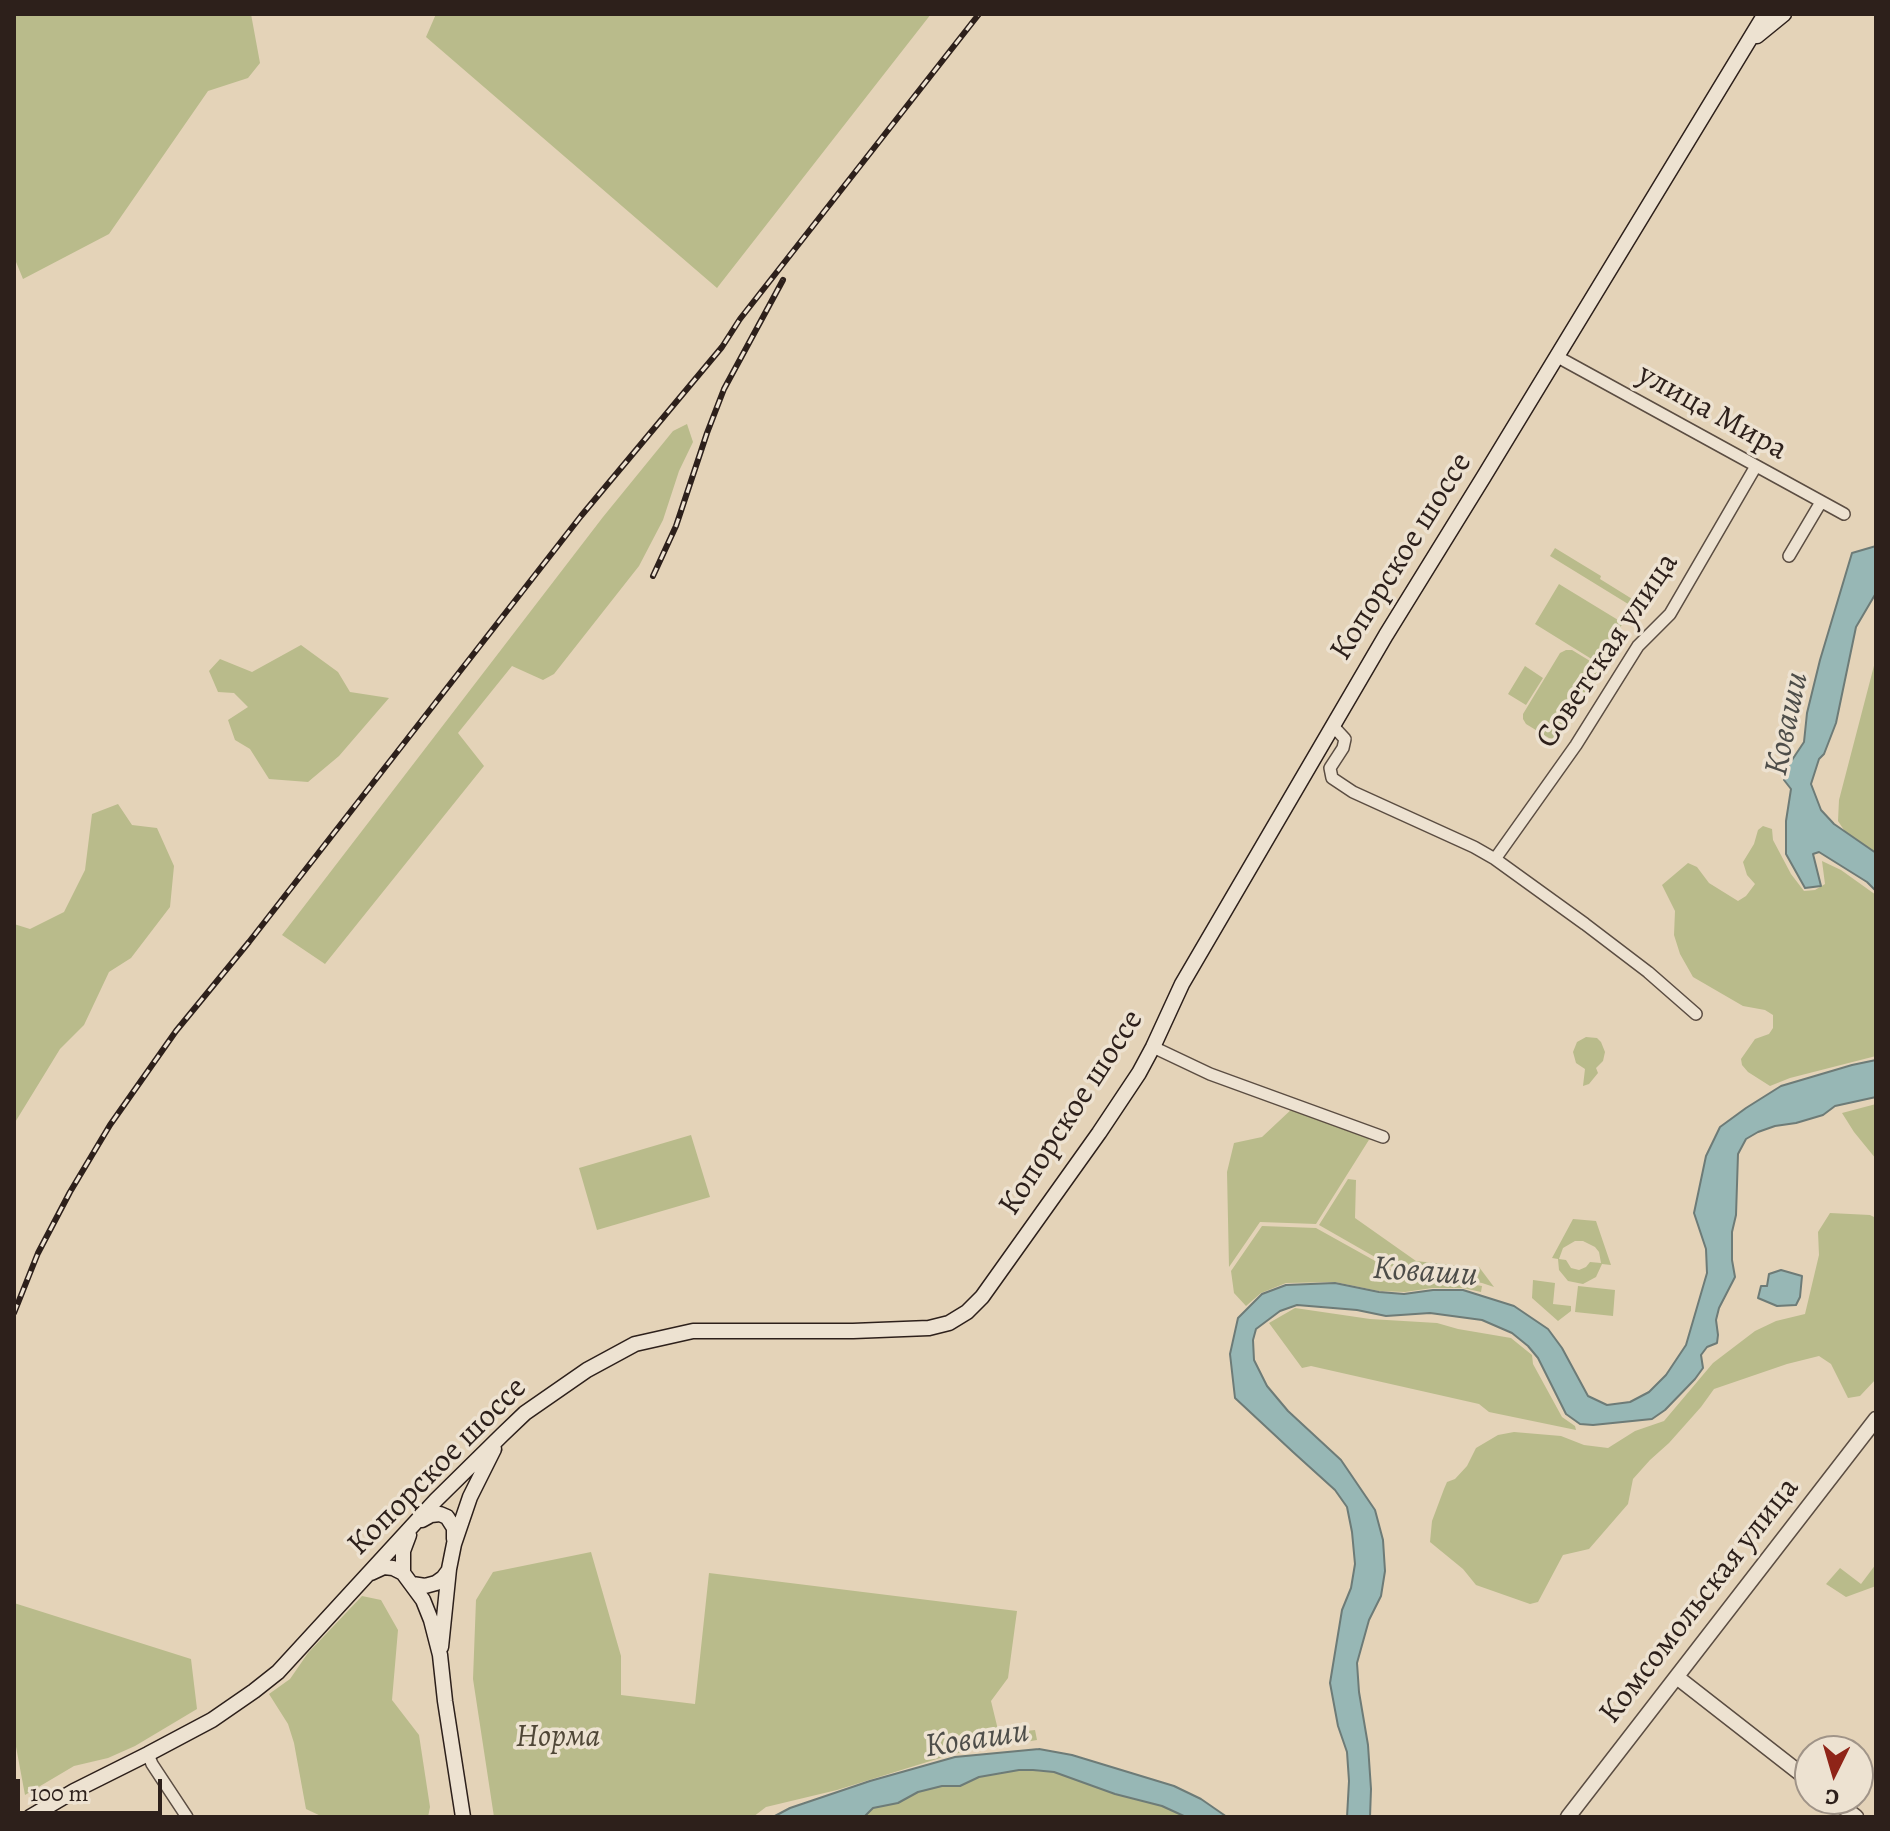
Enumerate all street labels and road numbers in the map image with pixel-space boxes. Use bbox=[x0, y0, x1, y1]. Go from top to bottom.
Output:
street label: улица Мира bbox=[1630, 356, 1794, 470]
street label: Копорское шоссе bbox=[1323, 446, 1481, 668]
street label: Советская улица bbox=[1528, 546, 1688, 756]
street label: Копорское шоссе bbox=[991, 1003, 1153, 1223]
street label: Копорское шоссе bbox=[340, 1369, 536, 1565]
street label: Комсомольская улица bbox=[1592, 1470, 1808, 1732]

